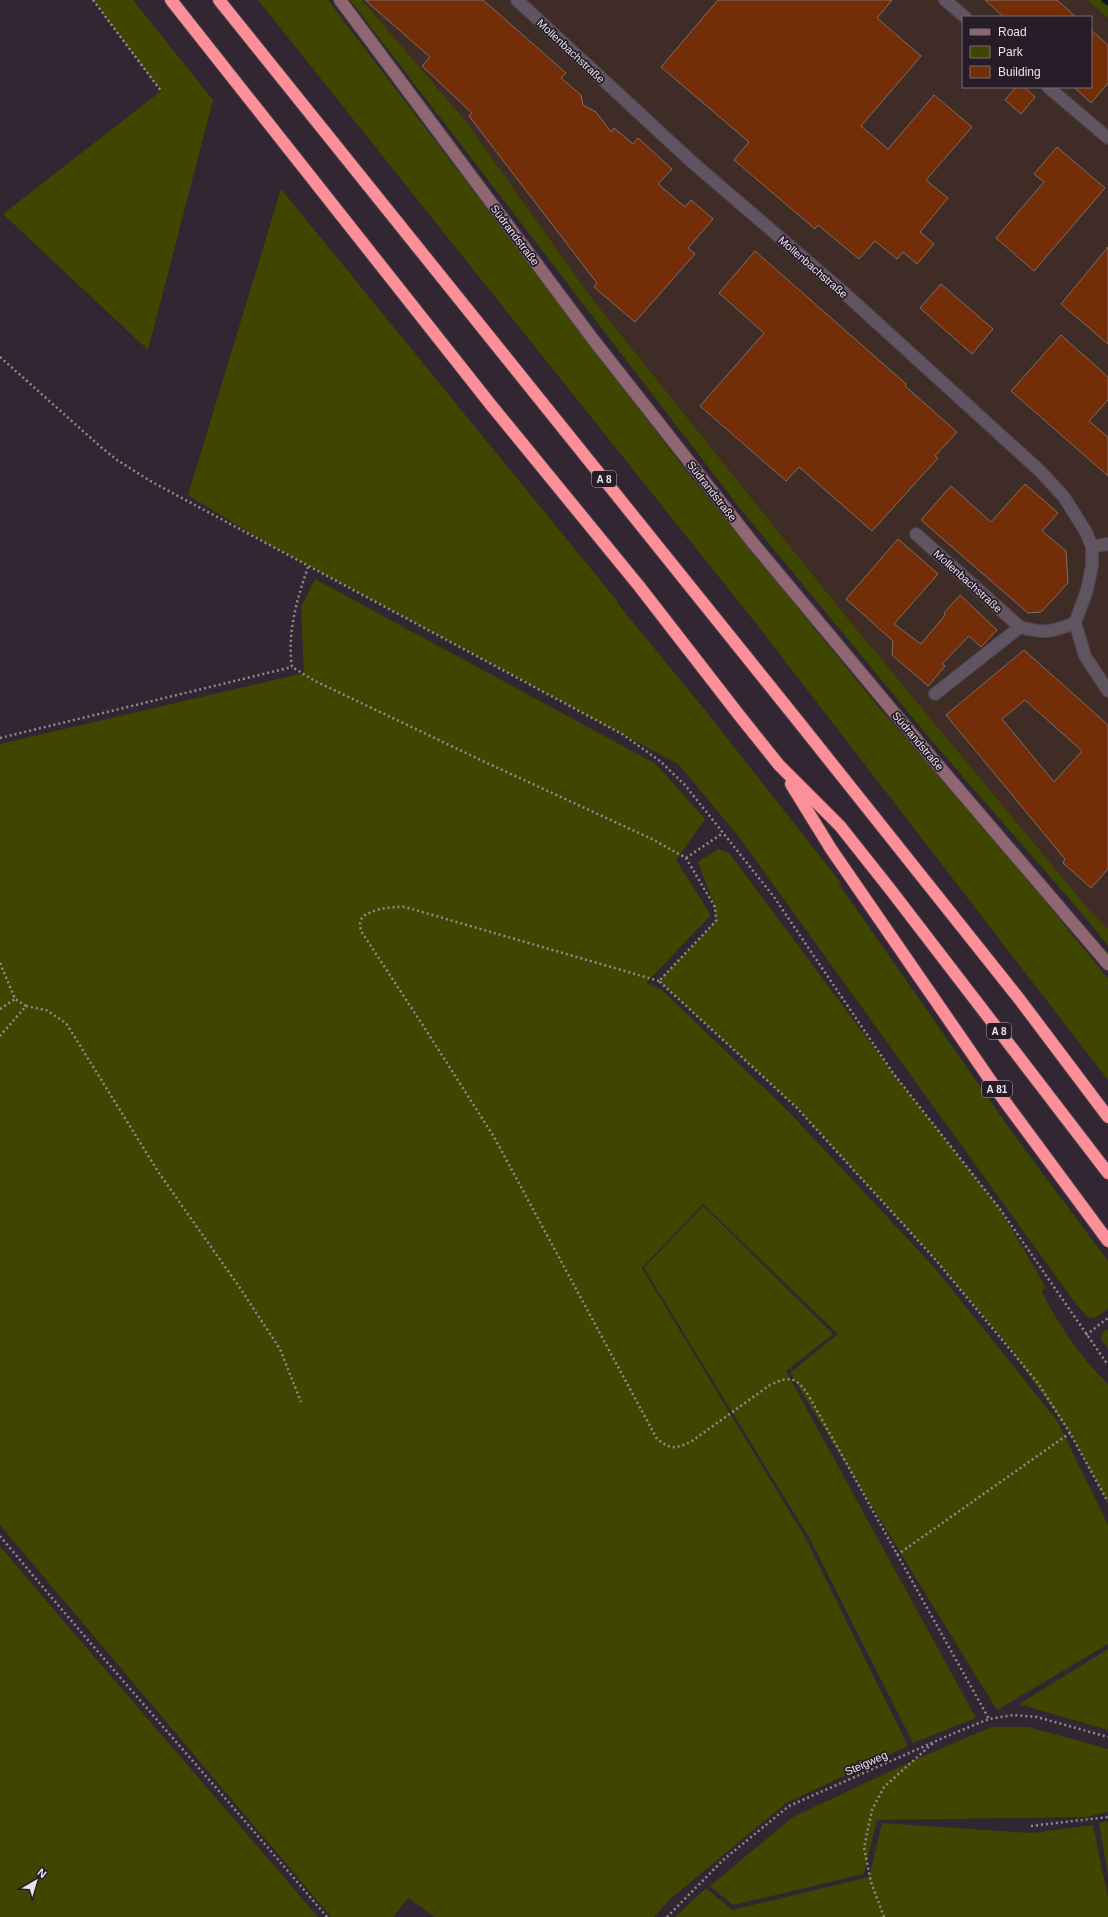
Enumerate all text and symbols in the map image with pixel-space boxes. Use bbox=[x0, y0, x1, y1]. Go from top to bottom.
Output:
legend bbox=[962, 16, 1092, 88]
street label: Mollenbachstraße bbox=[535, 17, 607, 85]
text: Road bbox=[998, 25, 1027, 39]
text: Park bbox=[998, 45, 1024, 59]
text: Building bbox=[998, 65, 1041, 79]
street label: Südrandstraße bbox=[488, 202, 542, 268]
street label: Mollenbachstraße bbox=[776, 234, 850, 300]
street label: Südrandstraße bbox=[685, 459, 739, 523]
road number: A 8 bbox=[592, 471, 616, 487]
street label: Mollenbachstraße bbox=[931, 547, 1005, 615]
street label: Südrandstraße bbox=[890, 709, 946, 773]
road number: A 8 bbox=[987, 1023, 1011, 1039]
road number: A 81 bbox=[982, 1081, 1012, 1097]
street label: Steigweg bbox=[843, 1748, 889, 1778]
north arrow bbox=[16, 1861, 56, 1901]
text: N bbox=[35, 1866, 49, 1880]

